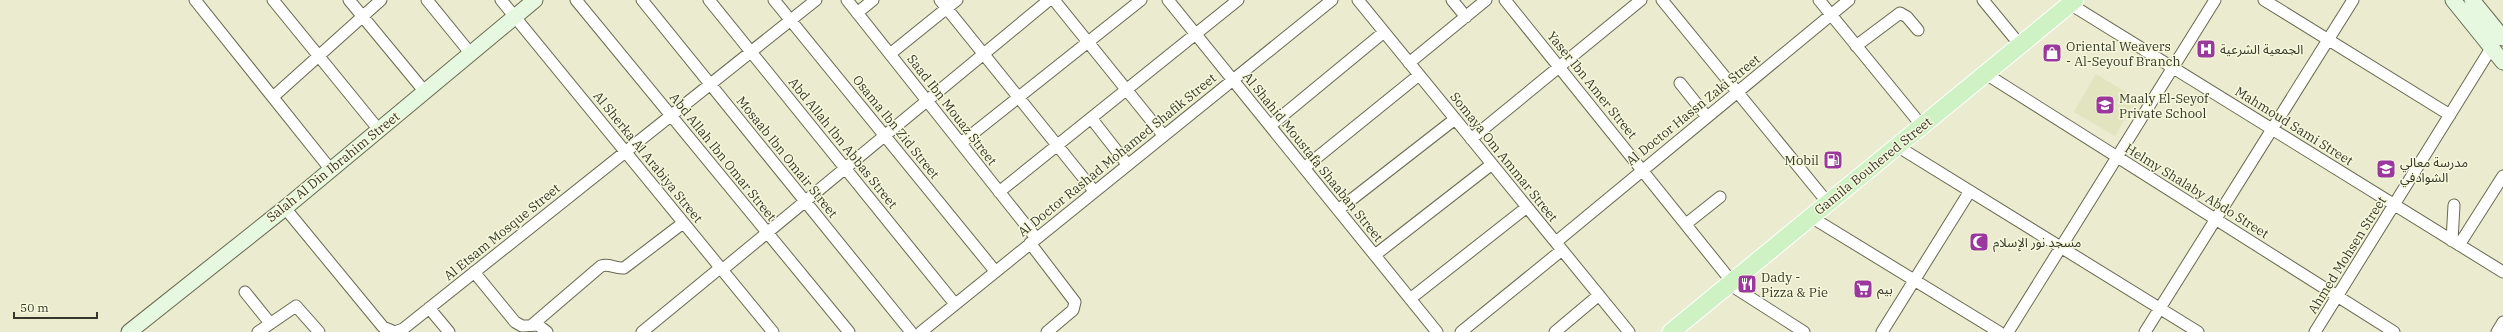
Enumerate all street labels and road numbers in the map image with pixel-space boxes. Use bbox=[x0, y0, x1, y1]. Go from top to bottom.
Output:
street label: Yaser Ibn Amer Street bbox=[1543, 28, 1641, 143]
street label: Al Doctor Hassn Zaki Street bbox=[1623, 50, 1764, 169]
street label: Saad Ibn Mouaz Street bbox=[903, 51, 1001, 169]
street label: Al Doctor Rashad Mohamed Shafik Street bbox=[1014, 69, 1220, 240]
street label: Al Shahid Moustafa Shaaban Street bbox=[1239, 69, 1387, 246]
street label: Osama Ibn Zid Street bbox=[849, 72, 943, 183]
street label: Abd Allah Ibn Abbas Street bbox=[785, 74, 901, 212]
street label: Mahmoud Sami Street bbox=[2232, 83, 2357, 169]
street label: Al Sherka Al Arabiya Street bbox=[590, 88, 707, 227]
street label: Abd Allah Ibn Omar Street bbox=[666, 89, 780, 225]
street label: Somaya Om Ammar Street bbox=[1446, 89, 1562, 226]
street label: Mosaab Ibn Omair Street bbox=[733, 93, 842, 222]
street label: Salah Al Din Ibrahim Street bbox=[263, 108, 403, 226]
street label: Gamila Bouhered Street bbox=[1811, 113, 1936, 219]
street label: Helmy Shalaby Abdo Street bbox=[2122, 140, 2272, 242]
street label: Al Etsam Mosque Street bbox=[440, 180, 564, 284]
street label: Ahmed Mohsen Street bbox=[2304, 193, 2390, 317]

